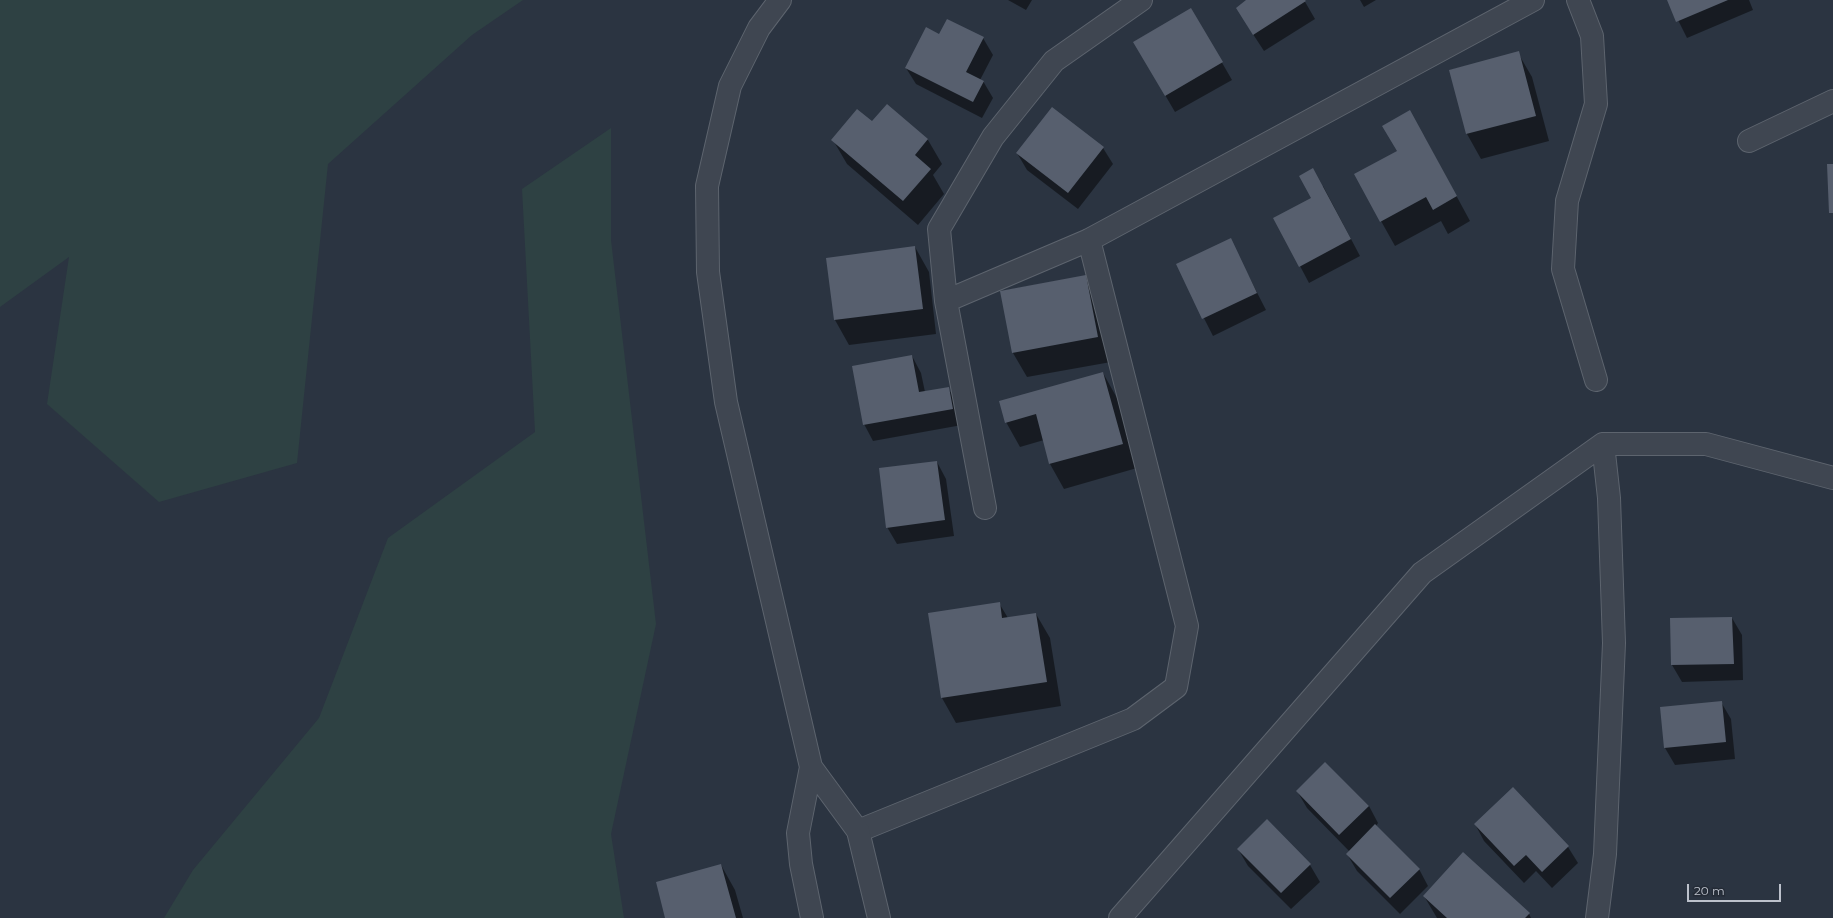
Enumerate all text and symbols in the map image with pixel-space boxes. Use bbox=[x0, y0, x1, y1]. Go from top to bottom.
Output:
scale bar bbox=[1689, 876, 1783, 902]
text: 20 m bbox=[1694, 883, 1725, 898]

